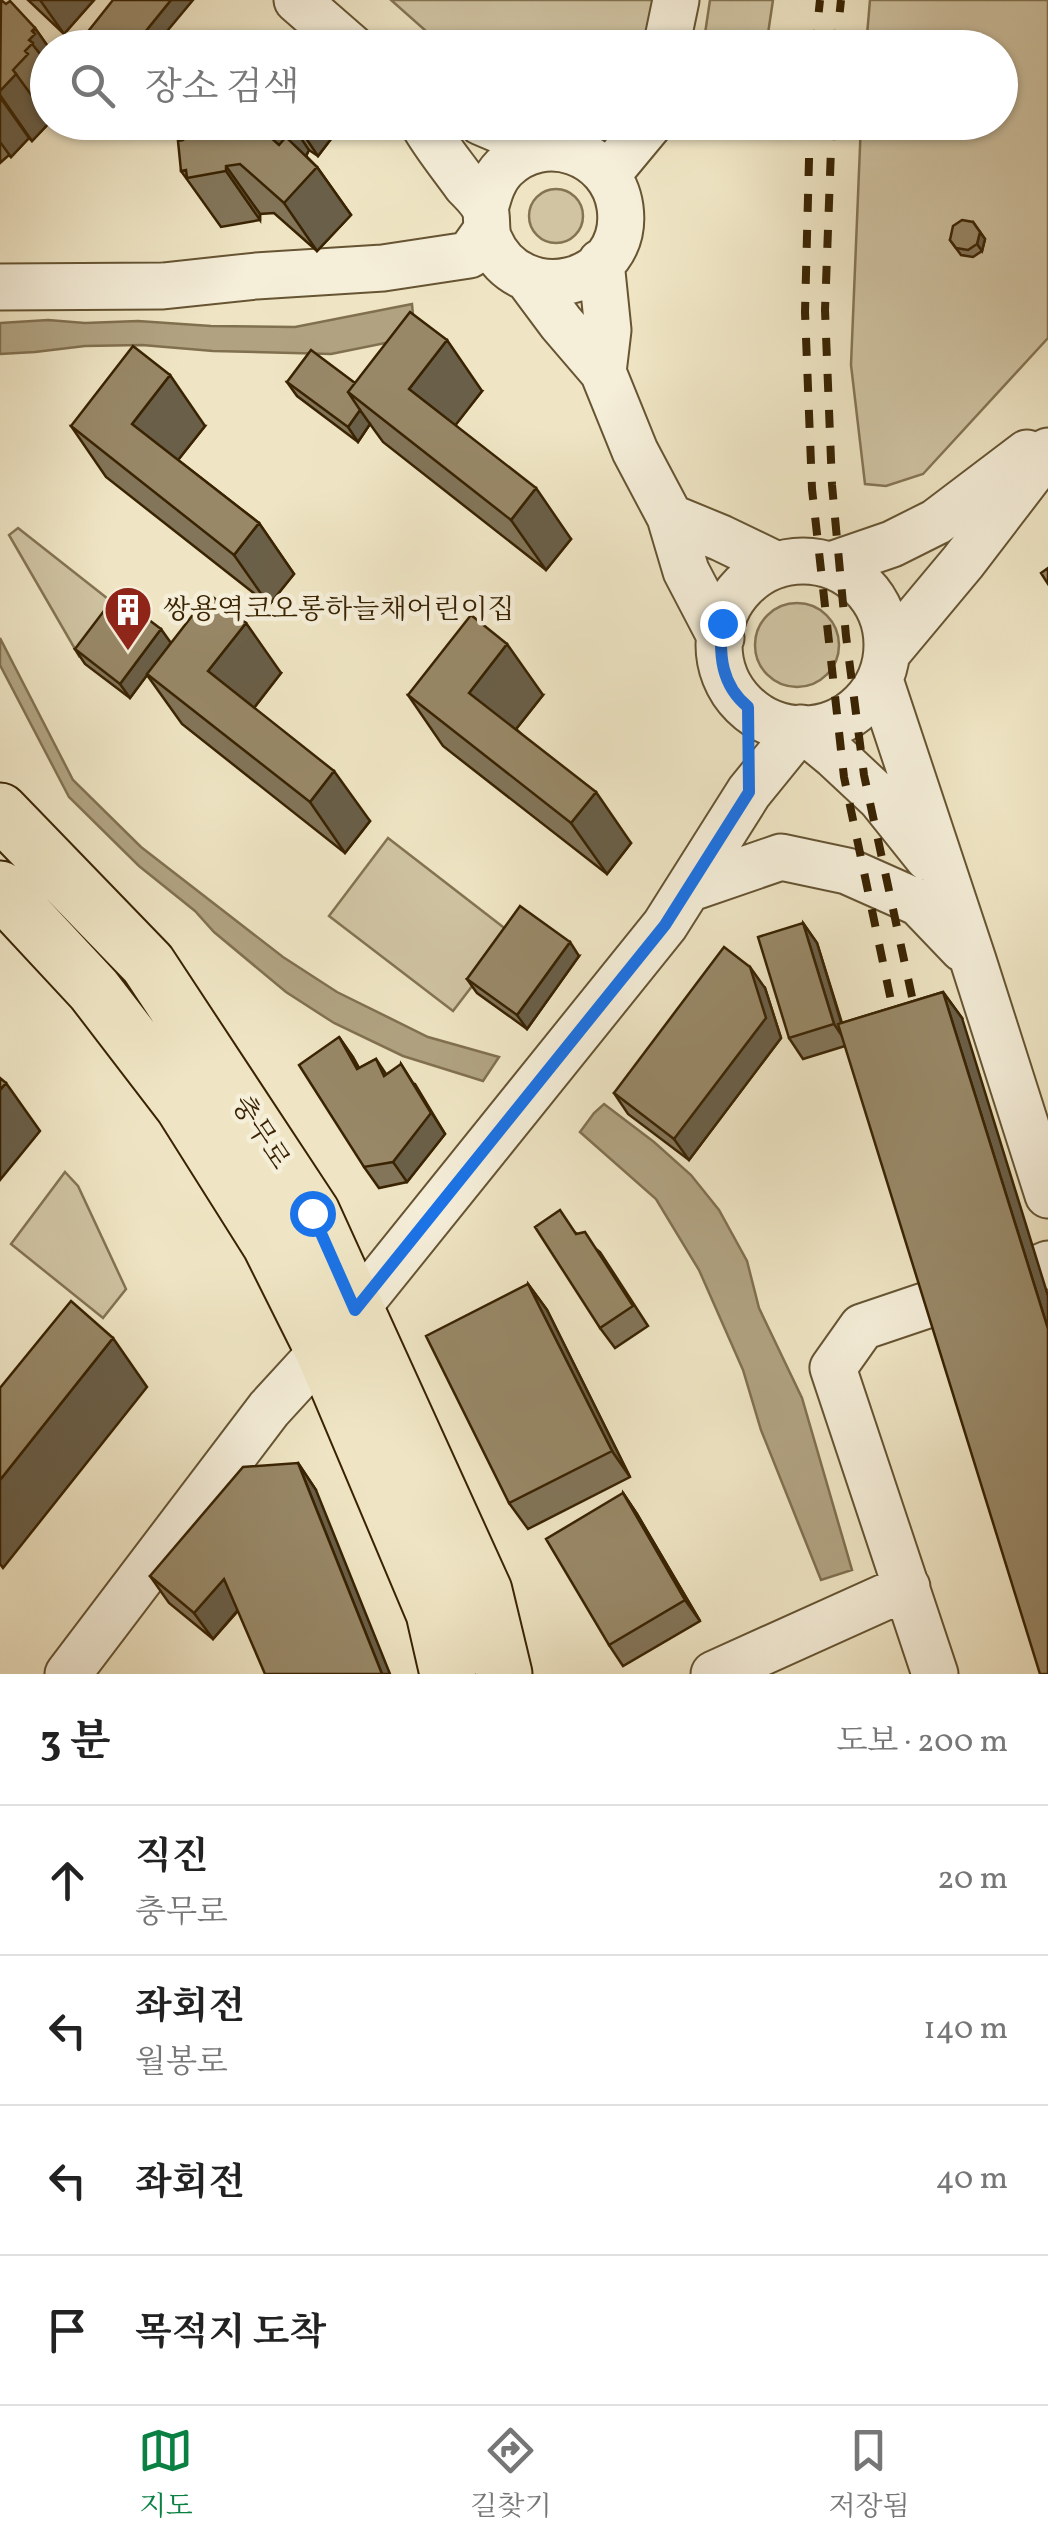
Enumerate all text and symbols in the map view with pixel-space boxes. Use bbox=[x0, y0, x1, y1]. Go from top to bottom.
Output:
search box bbox=[30, 30, 1018, 140]
icon: search bbox=[65, 58, 120, 113]
text: 장소 검색 bbox=[145, 63, 299, 116]
building icon: 쌍용역코오롱하늘채어린이집 bbox=[102, 584, 154, 652]
place label: 쌍용역코오롱하늘채어린이집 bbox=[163, 591, 515, 630]
route end bbox=[700, 601, 746, 647]
street label: 충무로 bbox=[222, 1088, 298, 1178]
route start bbox=[290, 1191, 336, 1237]
text: 3 분 bbox=[40, 1714, 110, 1773]
text: 도보 · 200 m bbox=[836, 1721, 1008, 1765]
text: 직진 bbox=[135, 1832, 208, 1885]
icon: ahead bbox=[40, 1853, 95, 1908]
text: 20 m bbox=[937, 1858, 1008, 1902]
text: 충무로 bbox=[135, 1892, 228, 1936]
text: 좌회전 bbox=[135, 1982, 245, 2035]
icon: left bbox=[40, 2003, 95, 2058]
text: 140 m bbox=[923, 2008, 1008, 2052]
text: 월봉로 bbox=[135, 2042, 228, 2086]
icon: left bbox=[40, 2153, 95, 2208]
text: 좌회전 bbox=[135, 2158, 245, 2211]
text: 40 m bbox=[936, 2158, 1008, 2202]
icon: arrive bbox=[40, 2303, 95, 2358]
text: 목적지 도착 bbox=[135, 2308, 326, 2361]
tab: 지도 bbox=[138, 2423, 193, 2527]
tab: 길찾기 bbox=[470, 2423, 551, 2527]
tab: 저장됨 bbox=[828, 2423, 910, 2527]

